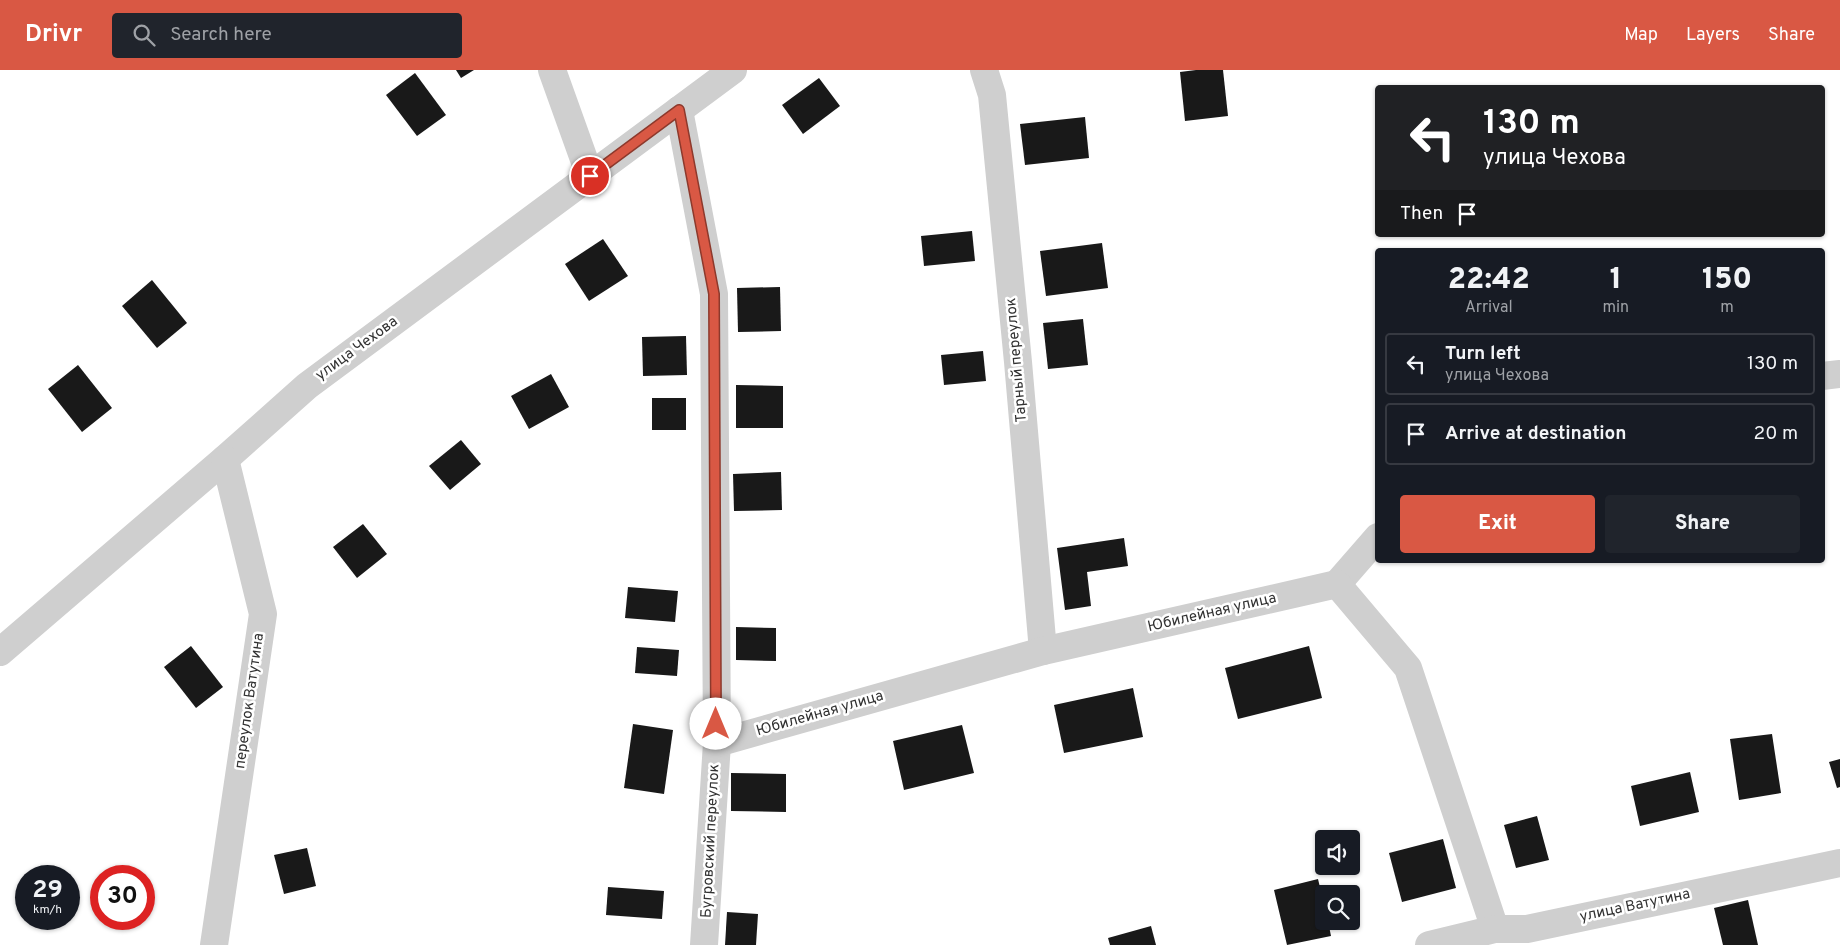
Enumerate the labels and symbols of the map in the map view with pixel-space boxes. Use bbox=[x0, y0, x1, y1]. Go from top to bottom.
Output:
pin bbox=[569, 155, 611, 197]
street label: Тарный переулок bbox=[1002, 297, 1032, 423]
street label: улица Чехова bbox=[312, 313, 402, 385]
street label: Юбилейная улица bbox=[1146, 589, 1278, 637]
street label: переулок Ватутина bbox=[231, 632, 269, 770]
street label: Юбилейная улица bbox=[754, 687, 886, 741]
position arrow bbox=[689, 697, 741, 749]
street label: Бугровский переулок bbox=[697, 763, 725, 919]
speed limit sign: 30 bbox=[90, 865, 155, 930]
street label: улица Ватутина bbox=[1578, 885, 1692, 927]

